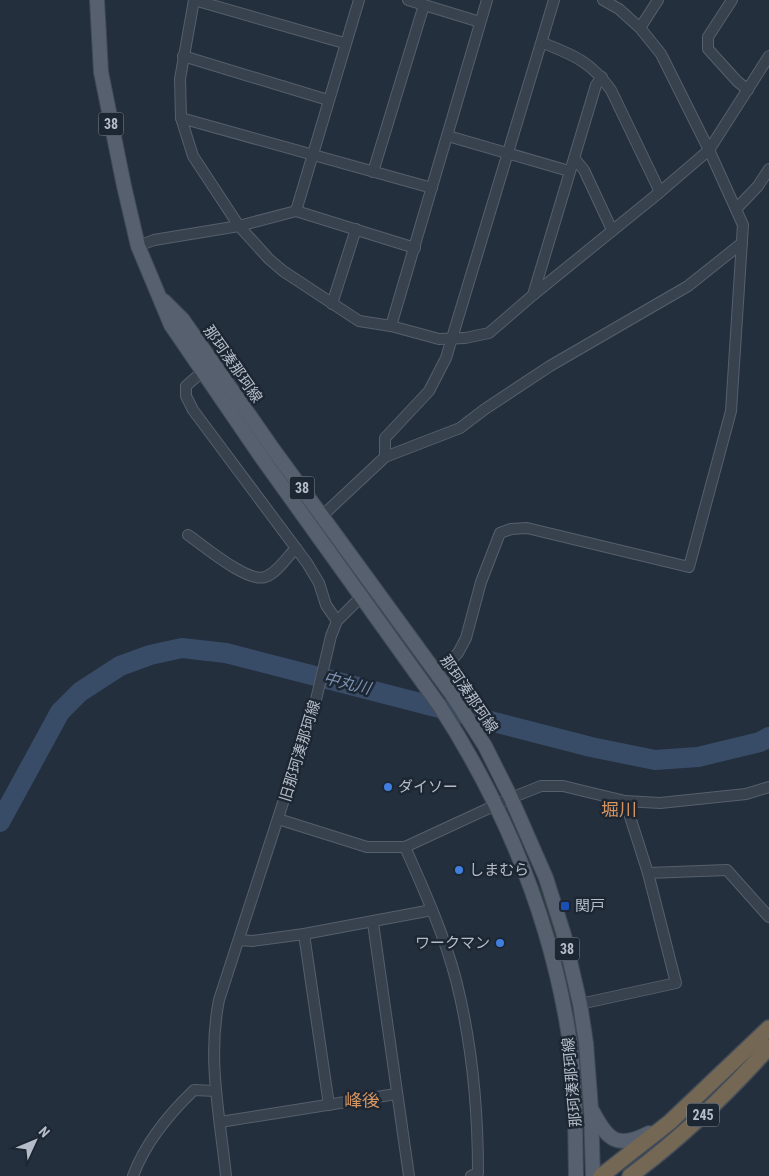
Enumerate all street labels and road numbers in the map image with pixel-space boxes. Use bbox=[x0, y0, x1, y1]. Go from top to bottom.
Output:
road number: 38 bbox=[98, 112, 124, 136]
street label: 那珂湊那珂線 bbox=[200, 322, 266, 406]
road number: 38 bbox=[290, 476, 314, 499]
street label: 那珂湊那珂線 bbox=[436, 652, 502, 736]
street label: 旧那珂湊那珂線 bbox=[276, 698, 324, 804]
road number: 38 bbox=[554, 938, 580, 961]
street label: 那珂湊那珂線 bbox=[559, 1036, 585, 1128]
road number: 245 bbox=[687, 1104, 719, 1126]

